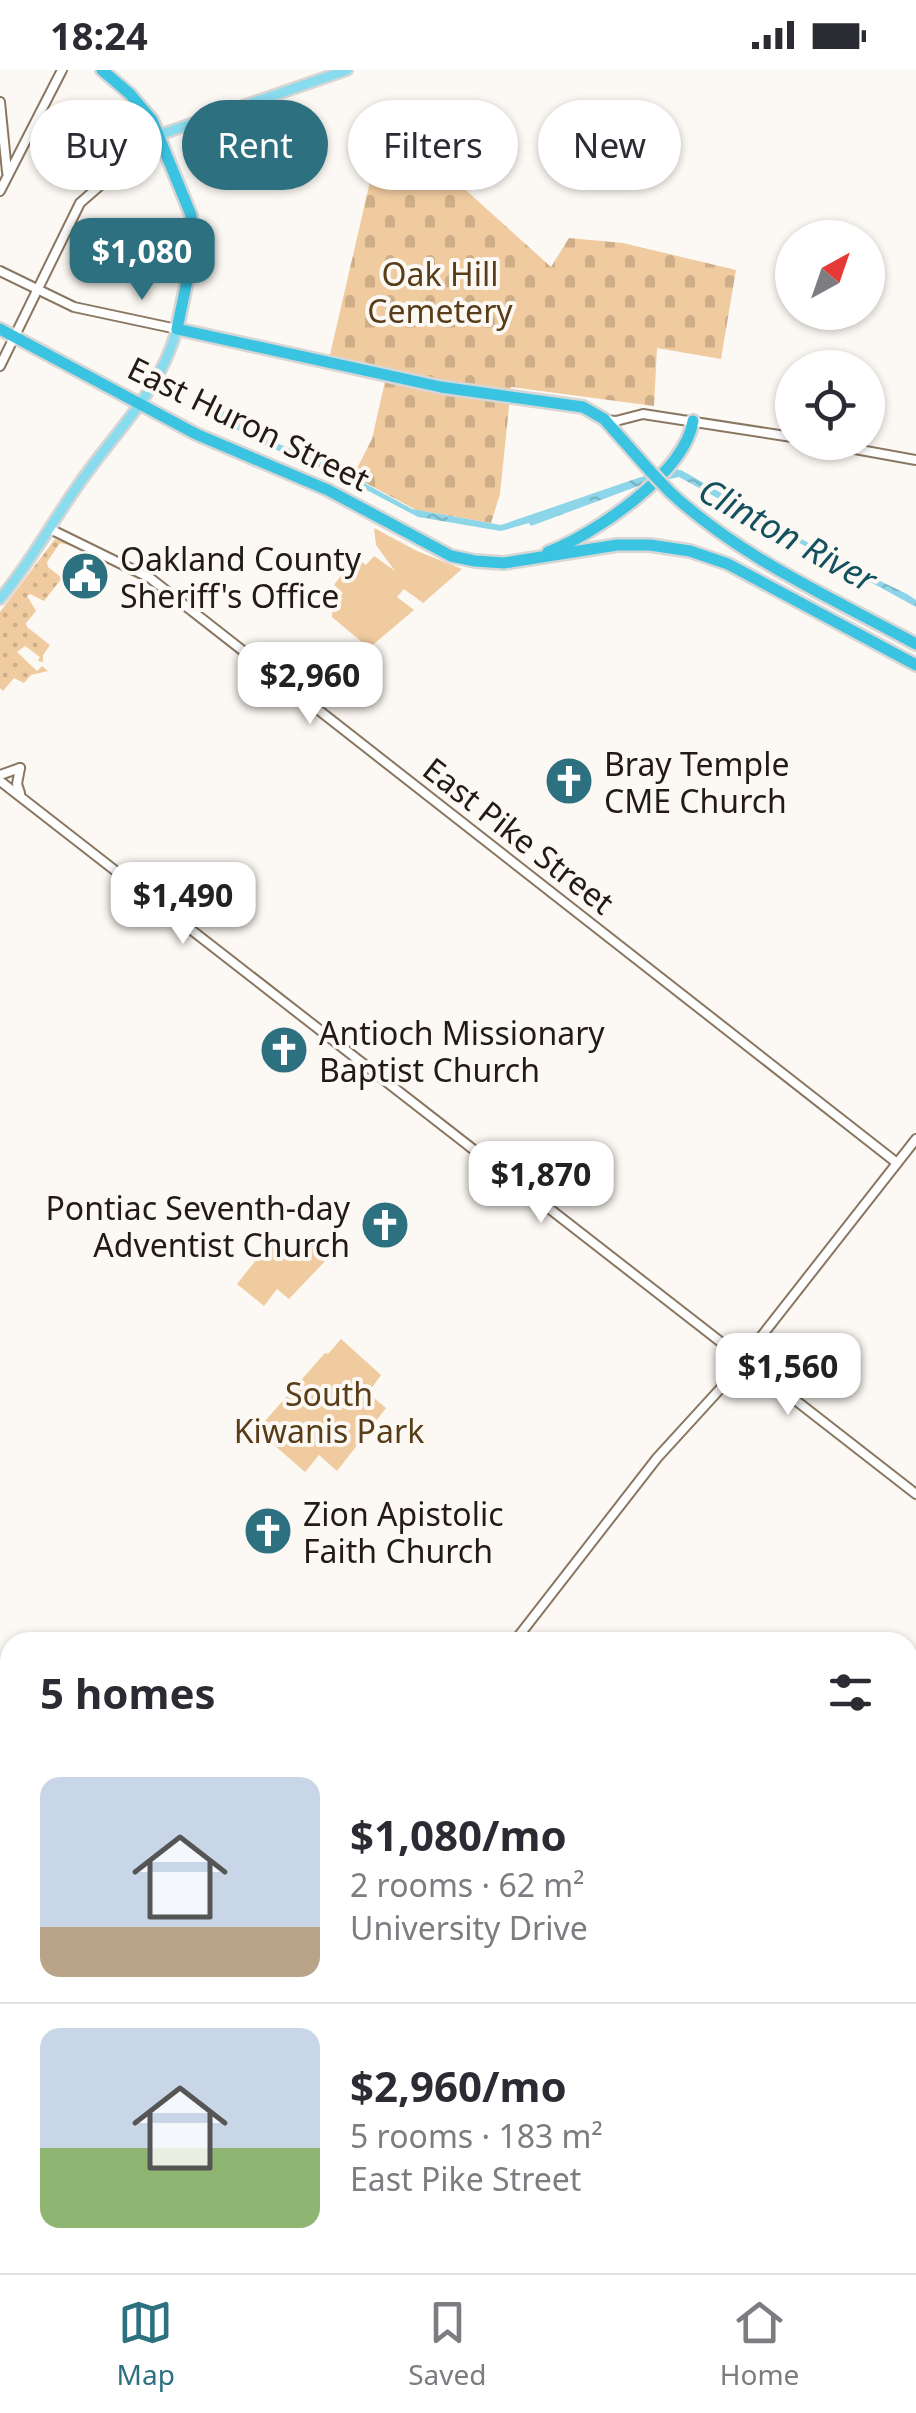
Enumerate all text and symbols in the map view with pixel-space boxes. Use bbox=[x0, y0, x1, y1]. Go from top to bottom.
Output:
text: 18:24 bbox=[50, 9, 148, 61]
chip: Buy bbox=[30, 100, 162, 190]
chip: Rent bbox=[182, 100, 328, 190]
chip: Filters bbox=[348, 100, 518, 190]
chip: New bbox=[538, 100, 681, 190]
pin: $1,080 bbox=[61, 218, 223, 303]
north arrow bbox=[775, 220, 885, 330]
map controls bbox=[775, 220, 885, 460]
text: $1,080 bbox=[92, 229, 192, 272]
park label: Oak Hill Cemetery bbox=[367, 252, 513, 332]
street label: East Huron Street bbox=[121, 346, 377, 500]
button: locate bbox=[775, 350, 885, 460]
water label: Clinton River bbox=[691, 466, 887, 603]
place label: Oakland County Sheriff's Office bbox=[120, 537, 362, 617]
public building icon: Oakland County Sheriff's Office bbox=[59, 550, 111, 602]
pin: $2,960 bbox=[229, 642, 391, 727]
text: $2,960 bbox=[260, 653, 360, 696]
place label: Bray Temple CME Church bbox=[604, 742, 789, 822]
street label: East Pike Street bbox=[415, 747, 623, 923]
church icon: Bray Temple CME Church bbox=[543, 755, 595, 807]
pin: $1,490 bbox=[102, 862, 264, 947]
text: $1,490 bbox=[133, 873, 233, 916]
place label: Antioch Missionary Baptist Church bbox=[319, 1011, 605, 1091]
church icon: Antioch Missionary Baptist Church bbox=[258, 1024, 310, 1076]
pin: $1,870 bbox=[460, 1141, 622, 1226]
text: $1,870 bbox=[491, 1152, 591, 1195]
place label: Pontiac Seventh-day Adventist Church bbox=[45, 1186, 351, 1266]
church icon: Pontiac Seventh-day Adventist Church bbox=[359, 1199, 411, 1251]
pin: $1,560 bbox=[707, 1333, 869, 1418]
text: $1,560 bbox=[738, 1344, 838, 1387]
park label: South Kiwanis Park bbox=[234, 1372, 424, 1452]
place label: Zion Apistolic Faith Church bbox=[303, 1492, 504, 1572]
church icon: Zion Apistolic Faith Church bbox=[242, 1505, 294, 1557]
text: 5 homes bbox=[40, 1664, 216, 1721]
icon: filters bbox=[823, 1665, 878, 1720]
text: $1,080/mo bbox=[350, 1806, 567, 1863]
icon: home bbox=[120, 1817, 240, 1937]
text: 2 rooms · 62 m² bbox=[350, 1863, 584, 1906]
text: University Drive bbox=[350, 1906, 588, 1949]
text: $2,960/mo bbox=[350, 2057, 567, 2114]
icon: home bbox=[120, 2068, 240, 2188]
text: 5 rooms · 183 m² bbox=[350, 2114, 603, 2157]
text: East Pike Street bbox=[350, 2157, 581, 2200]
tab: Map bbox=[117, 2295, 175, 2393]
tab: Saved bbox=[408, 2295, 486, 2393]
tab: Home bbox=[720, 2295, 799, 2393]

